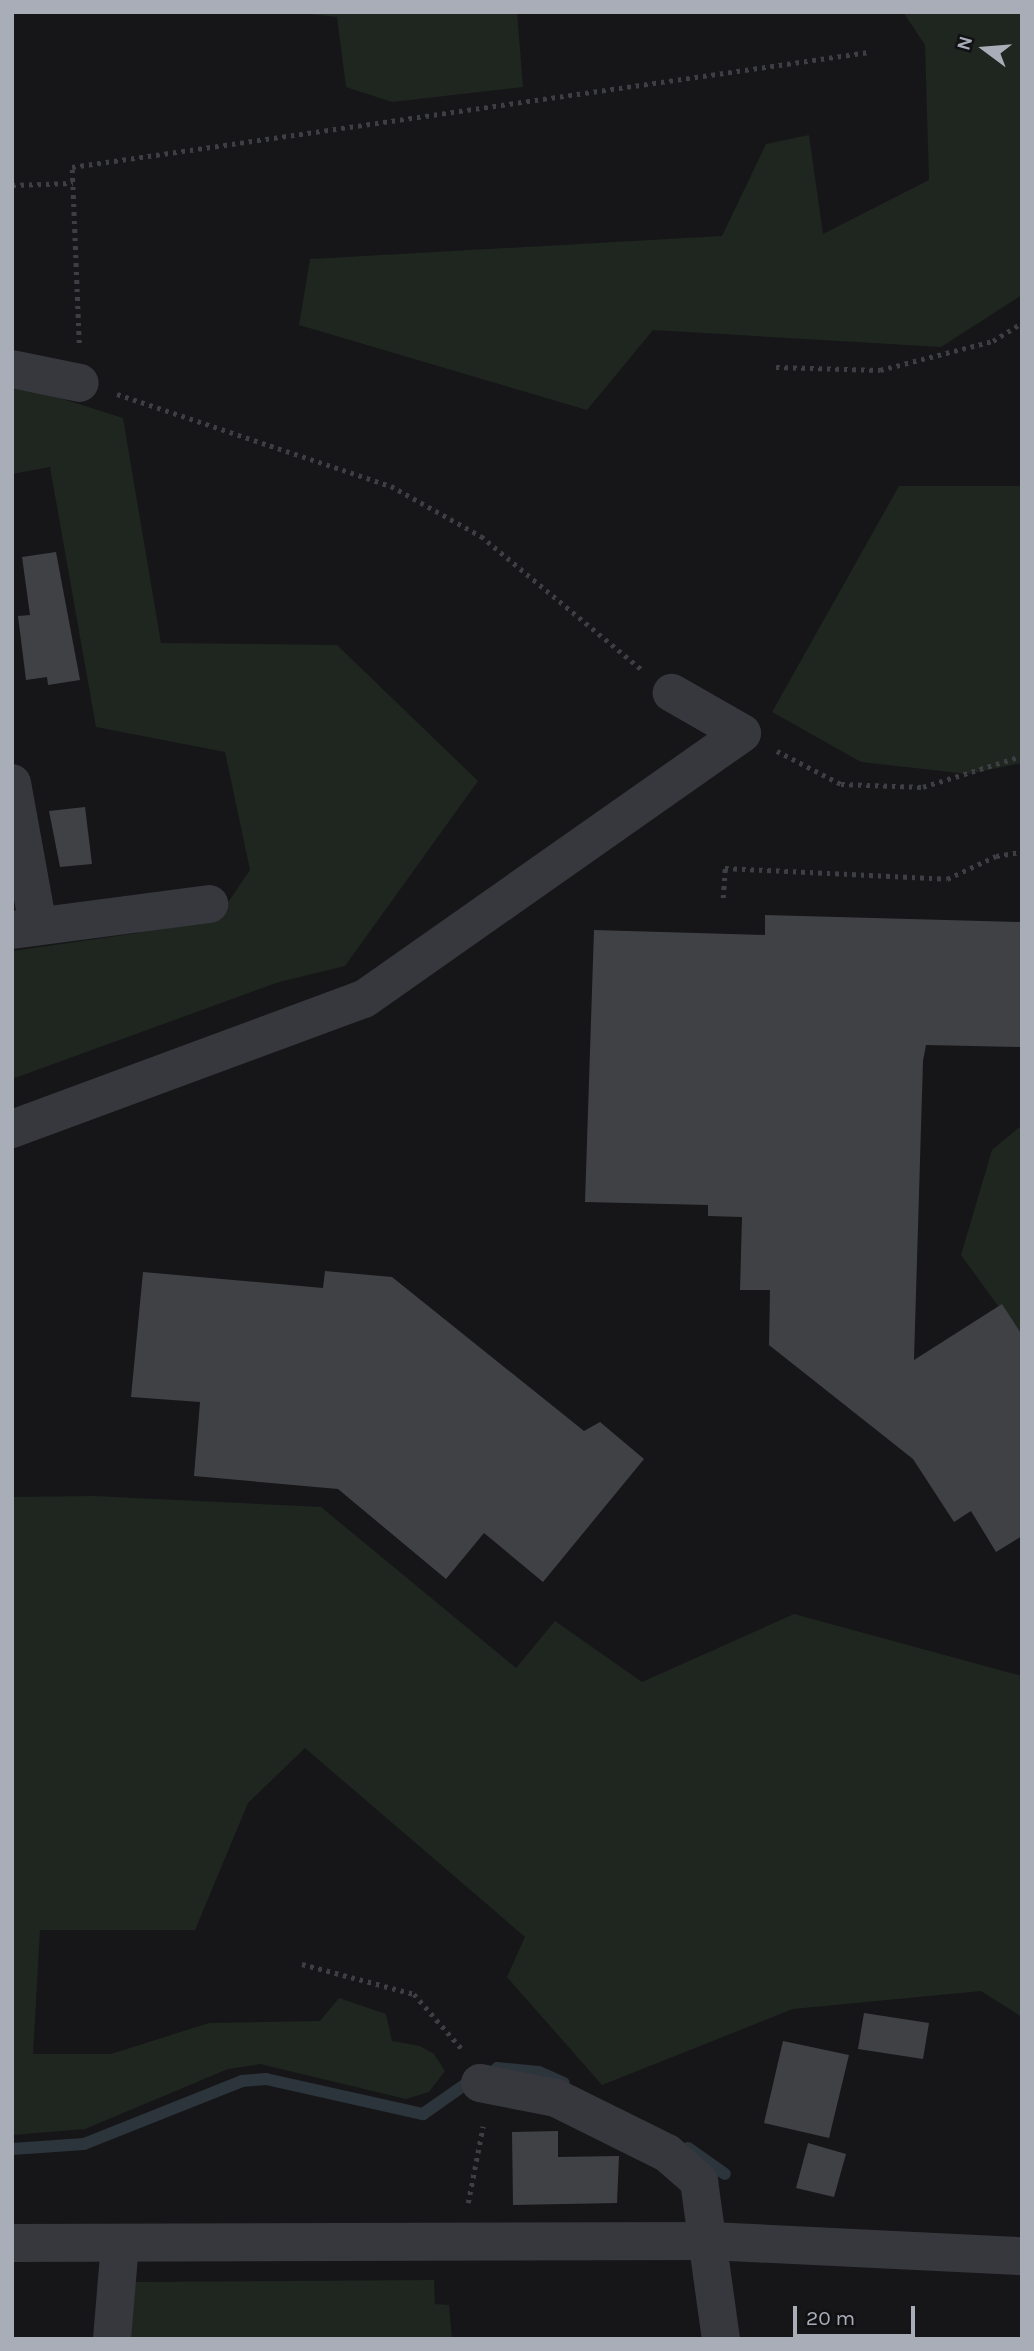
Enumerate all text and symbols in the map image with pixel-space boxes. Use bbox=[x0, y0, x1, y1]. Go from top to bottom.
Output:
north arrow bbox=[950, 14, 1020, 84]
text: N bbox=[952, 34, 977, 53]
scale bar bbox=[796, 2292, 918, 2336]
text: 20 m bbox=[806, 2306, 855, 2330]

